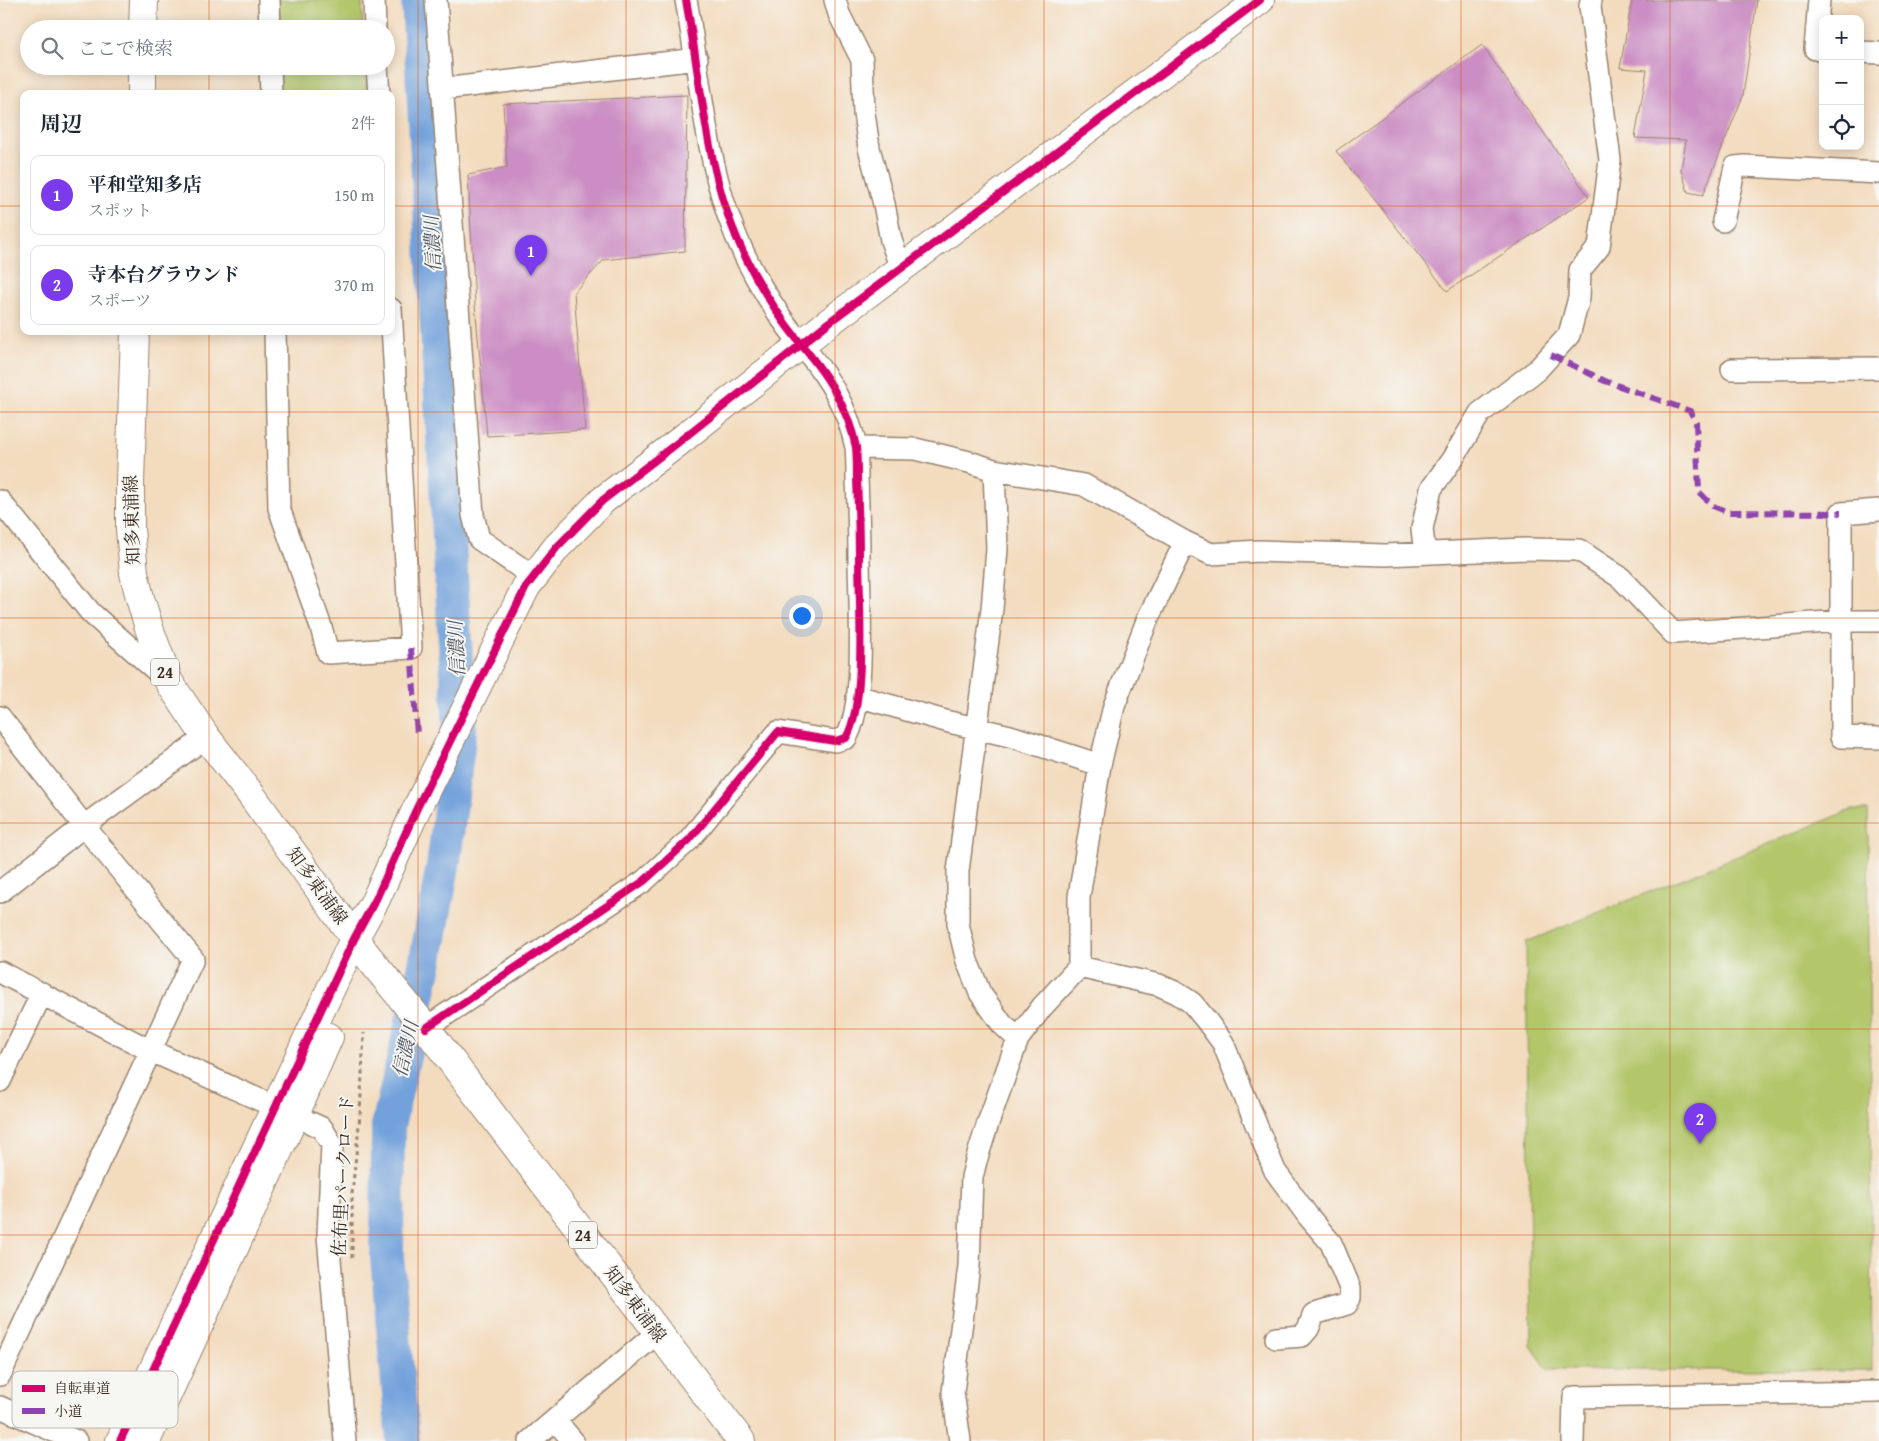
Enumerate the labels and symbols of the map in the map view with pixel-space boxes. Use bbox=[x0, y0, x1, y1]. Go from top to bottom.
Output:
water label: 信濃川 bbox=[416, 213, 447, 273]
pin: 1 bbox=[515, 235, 547, 276]
street label: 知多東浦線 bbox=[116, 475, 147, 565]
your location bbox=[789, 603, 815, 629]
water label: 信濃川 bbox=[440, 618, 471, 678]
road number: 24 bbox=[151, 659, 179, 686]
street label: 知多東浦線 bbox=[280, 841, 355, 930]
water label: 信濃川 bbox=[385, 1016, 426, 1080]
street label: 佐布里パークロード bbox=[325, 1094, 360, 1258]
pin: 2 bbox=[1684, 1103, 1716, 1144]
road number: 24 bbox=[569, 1222, 597, 1248]
street label: 知多東浦線 bbox=[598, 1260, 673, 1348]
legend bbox=[12, 1371, 178, 1428]
text: 自転車道 bbox=[54, 1378, 110, 1398]
text: 小道 bbox=[54, 1401, 82, 1421]

